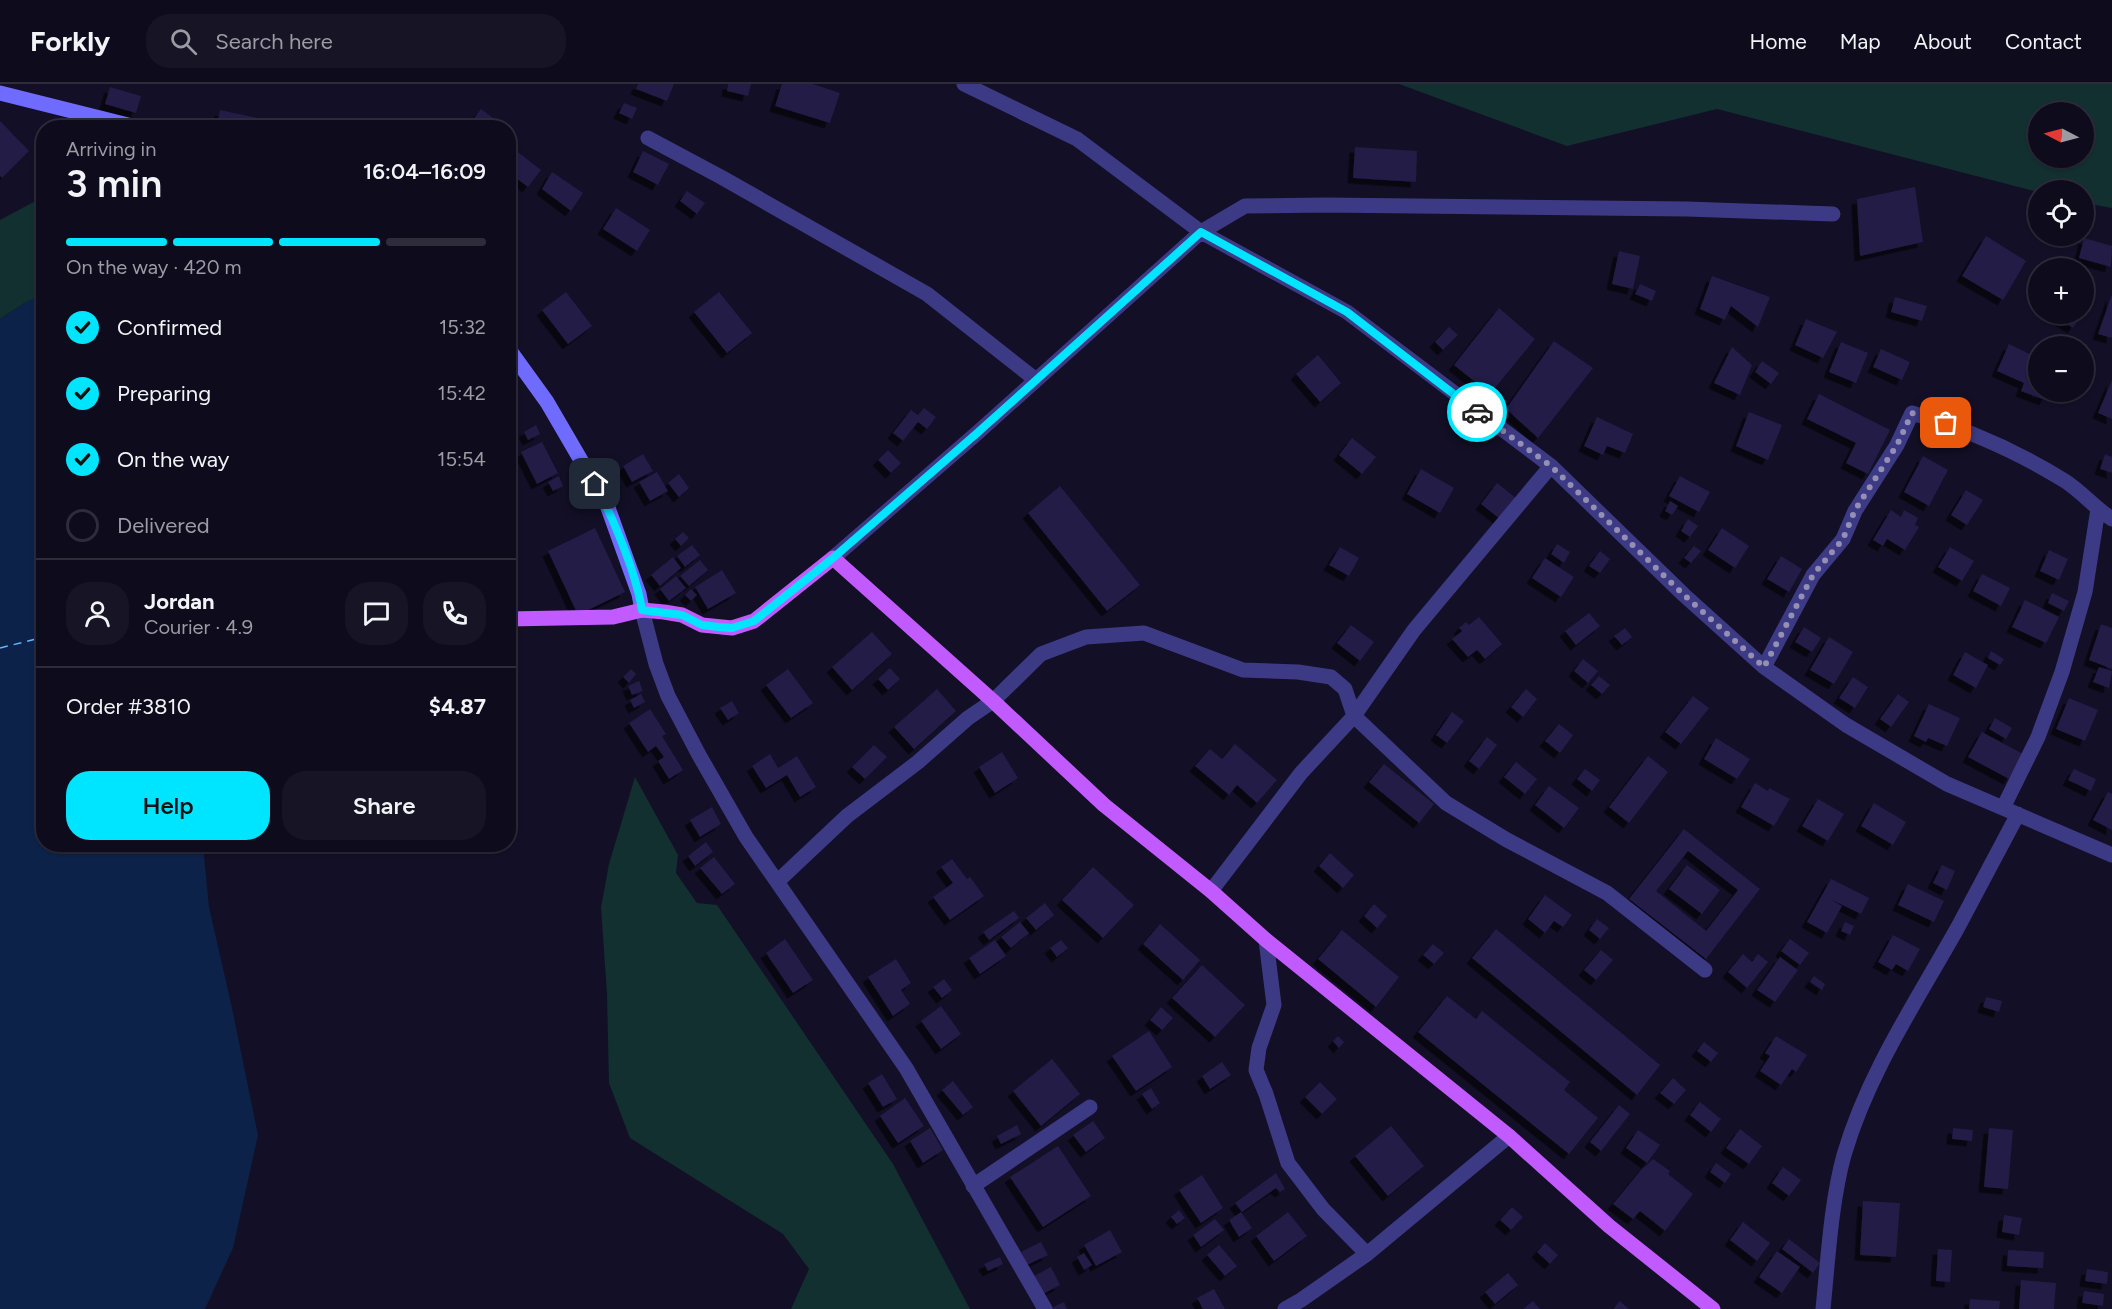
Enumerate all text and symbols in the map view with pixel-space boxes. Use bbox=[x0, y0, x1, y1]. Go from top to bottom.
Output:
search box bbox=[146, 14, 566, 68]
text: Forkly bbox=[30, 24, 110, 58]
icon: search bbox=[167, 25, 200, 58]
text: Search here bbox=[215, 28, 333, 55]
text: Home bbox=[1750, 29, 1807, 54]
text: Map bbox=[1840, 29, 1881, 54]
text: About bbox=[1914, 29, 1972, 54]
text: Contact bbox=[2005, 29, 2082, 54]
north arrow bbox=[2028, 102, 2094, 168]
map controls bbox=[2028, 102, 2094, 402]
text: Arriving in bbox=[66, 137, 156, 161]
text: 16:04–16:09 bbox=[363, 158, 486, 185]
text: 3 min bbox=[66, 160, 162, 207]
button: locate bbox=[2028, 180, 2094, 246]
text: On the way · 420 m bbox=[66, 255, 242, 279]
button: + bbox=[2028, 258, 2094, 324]
icon: check bbox=[66, 311, 99, 344]
text: Confirmed bbox=[117, 314, 222, 341]
text: 15:32 bbox=[439, 315, 486, 339]
button: − bbox=[2028, 336, 2094, 402]
icon: check bbox=[66, 377, 99, 410]
text: Preparing bbox=[117, 380, 211, 407]
text: 15:42 bbox=[438, 381, 486, 405]
courier bbox=[1447, 382, 1507, 442]
icon: car bbox=[1461, 396, 1494, 429]
pin bbox=[1920, 397, 1971, 448]
icon: bag bbox=[1929, 406, 1962, 439]
icon: check bbox=[66, 443, 99, 476]
text: On the way bbox=[117, 446, 229, 473]
text: 15:54 bbox=[437, 447, 486, 471]
pin bbox=[569, 458, 620, 509]
icon: home bbox=[578, 467, 611, 500]
text: Delivered bbox=[117, 512, 210, 539]
button: person bbox=[66, 582, 129, 645]
button: chat bbox=[345, 582, 408, 645]
button: phone bbox=[423, 582, 486, 645]
text: Jordan bbox=[144, 588, 215, 615]
text: Courier · 4.9 bbox=[144, 615, 253, 639]
text: Order #3810 bbox=[66, 693, 191, 720]
text: $4.87 bbox=[429, 693, 486, 720]
button: Help bbox=[66, 771, 270, 840]
button: Share bbox=[282, 771, 486, 840]

